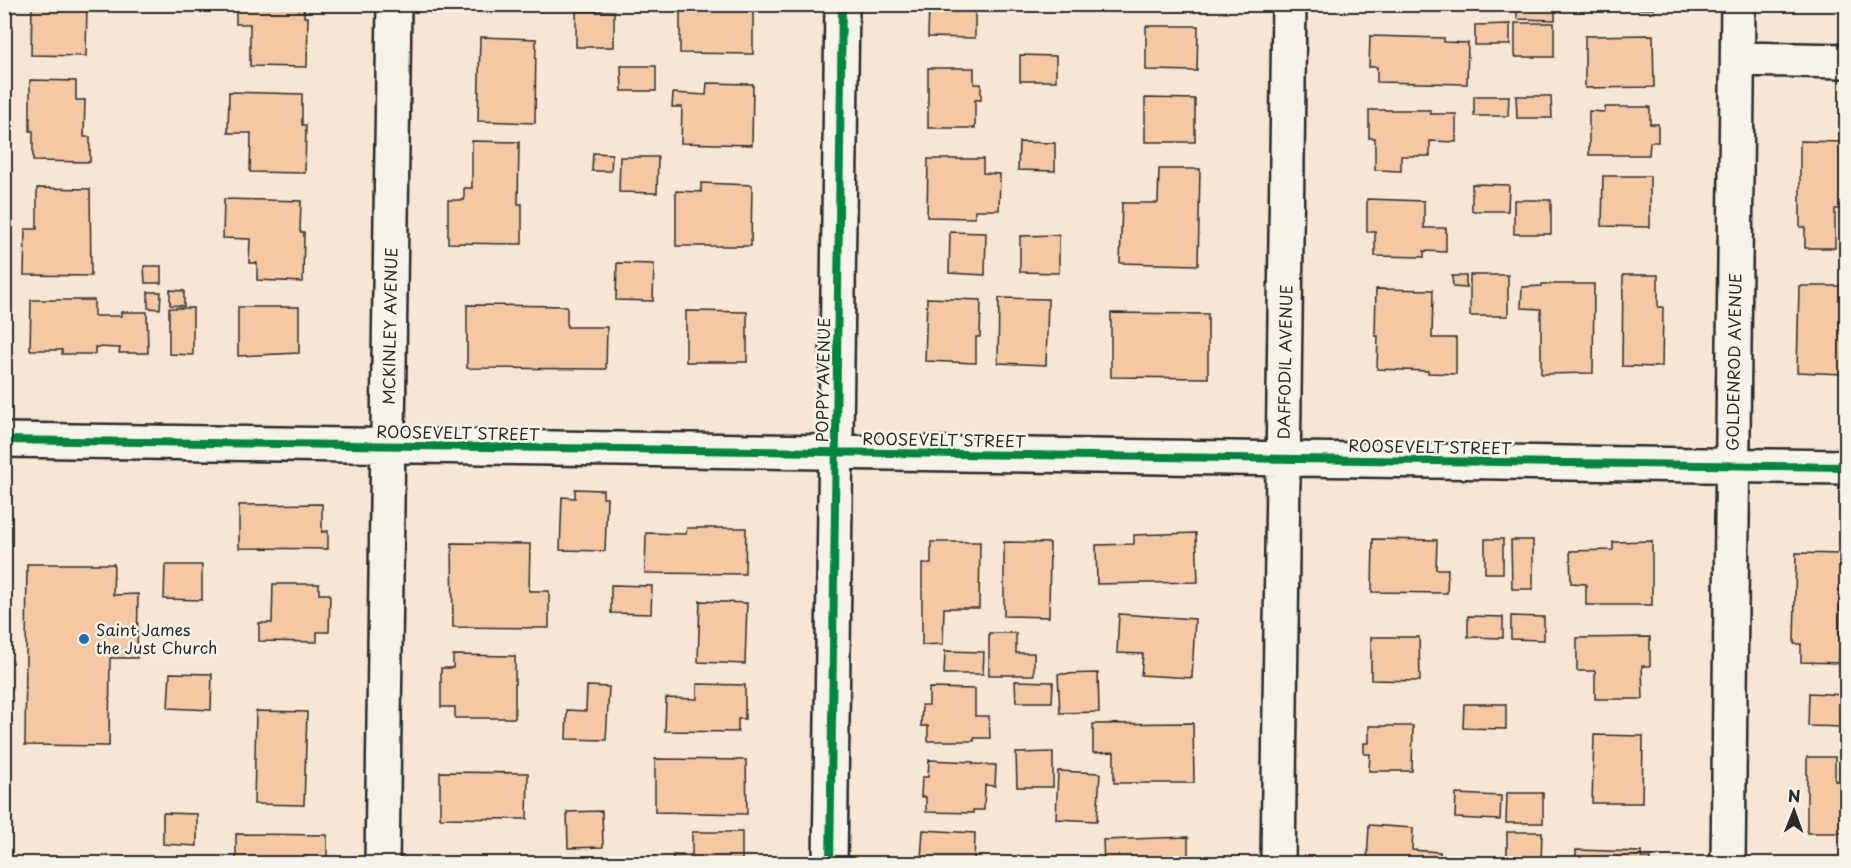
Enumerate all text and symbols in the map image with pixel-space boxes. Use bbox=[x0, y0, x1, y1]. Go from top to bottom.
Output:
street label: MCKINLEY AVENUE bbox=[376, 247, 402, 405]
street label: GOLDENROD AVENUE bbox=[1719, 273, 1747, 451]
street label: DAFFODIL AVENUE bbox=[1271, 284, 1297, 440]
street label: POPPY AVENUE bbox=[809, 317, 835, 443]
street label: ROOSEVELT STREET bbox=[376, 419, 540, 445]
street label: ROOSEVELT STREET bbox=[862, 426, 1026, 452]
street label: ROOSEVELT STREET bbox=[1348, 433, 1512, 459]
place label: Saint James the Just Church bbox=[96, 617, 217, 659]
marker: Saint James the Just Church bbox=[77, 632, 91, 646]
north arrow bbox=[1764, 781, 1824, 841]
text: N bbox=[1788, 783, 1801, 807]

